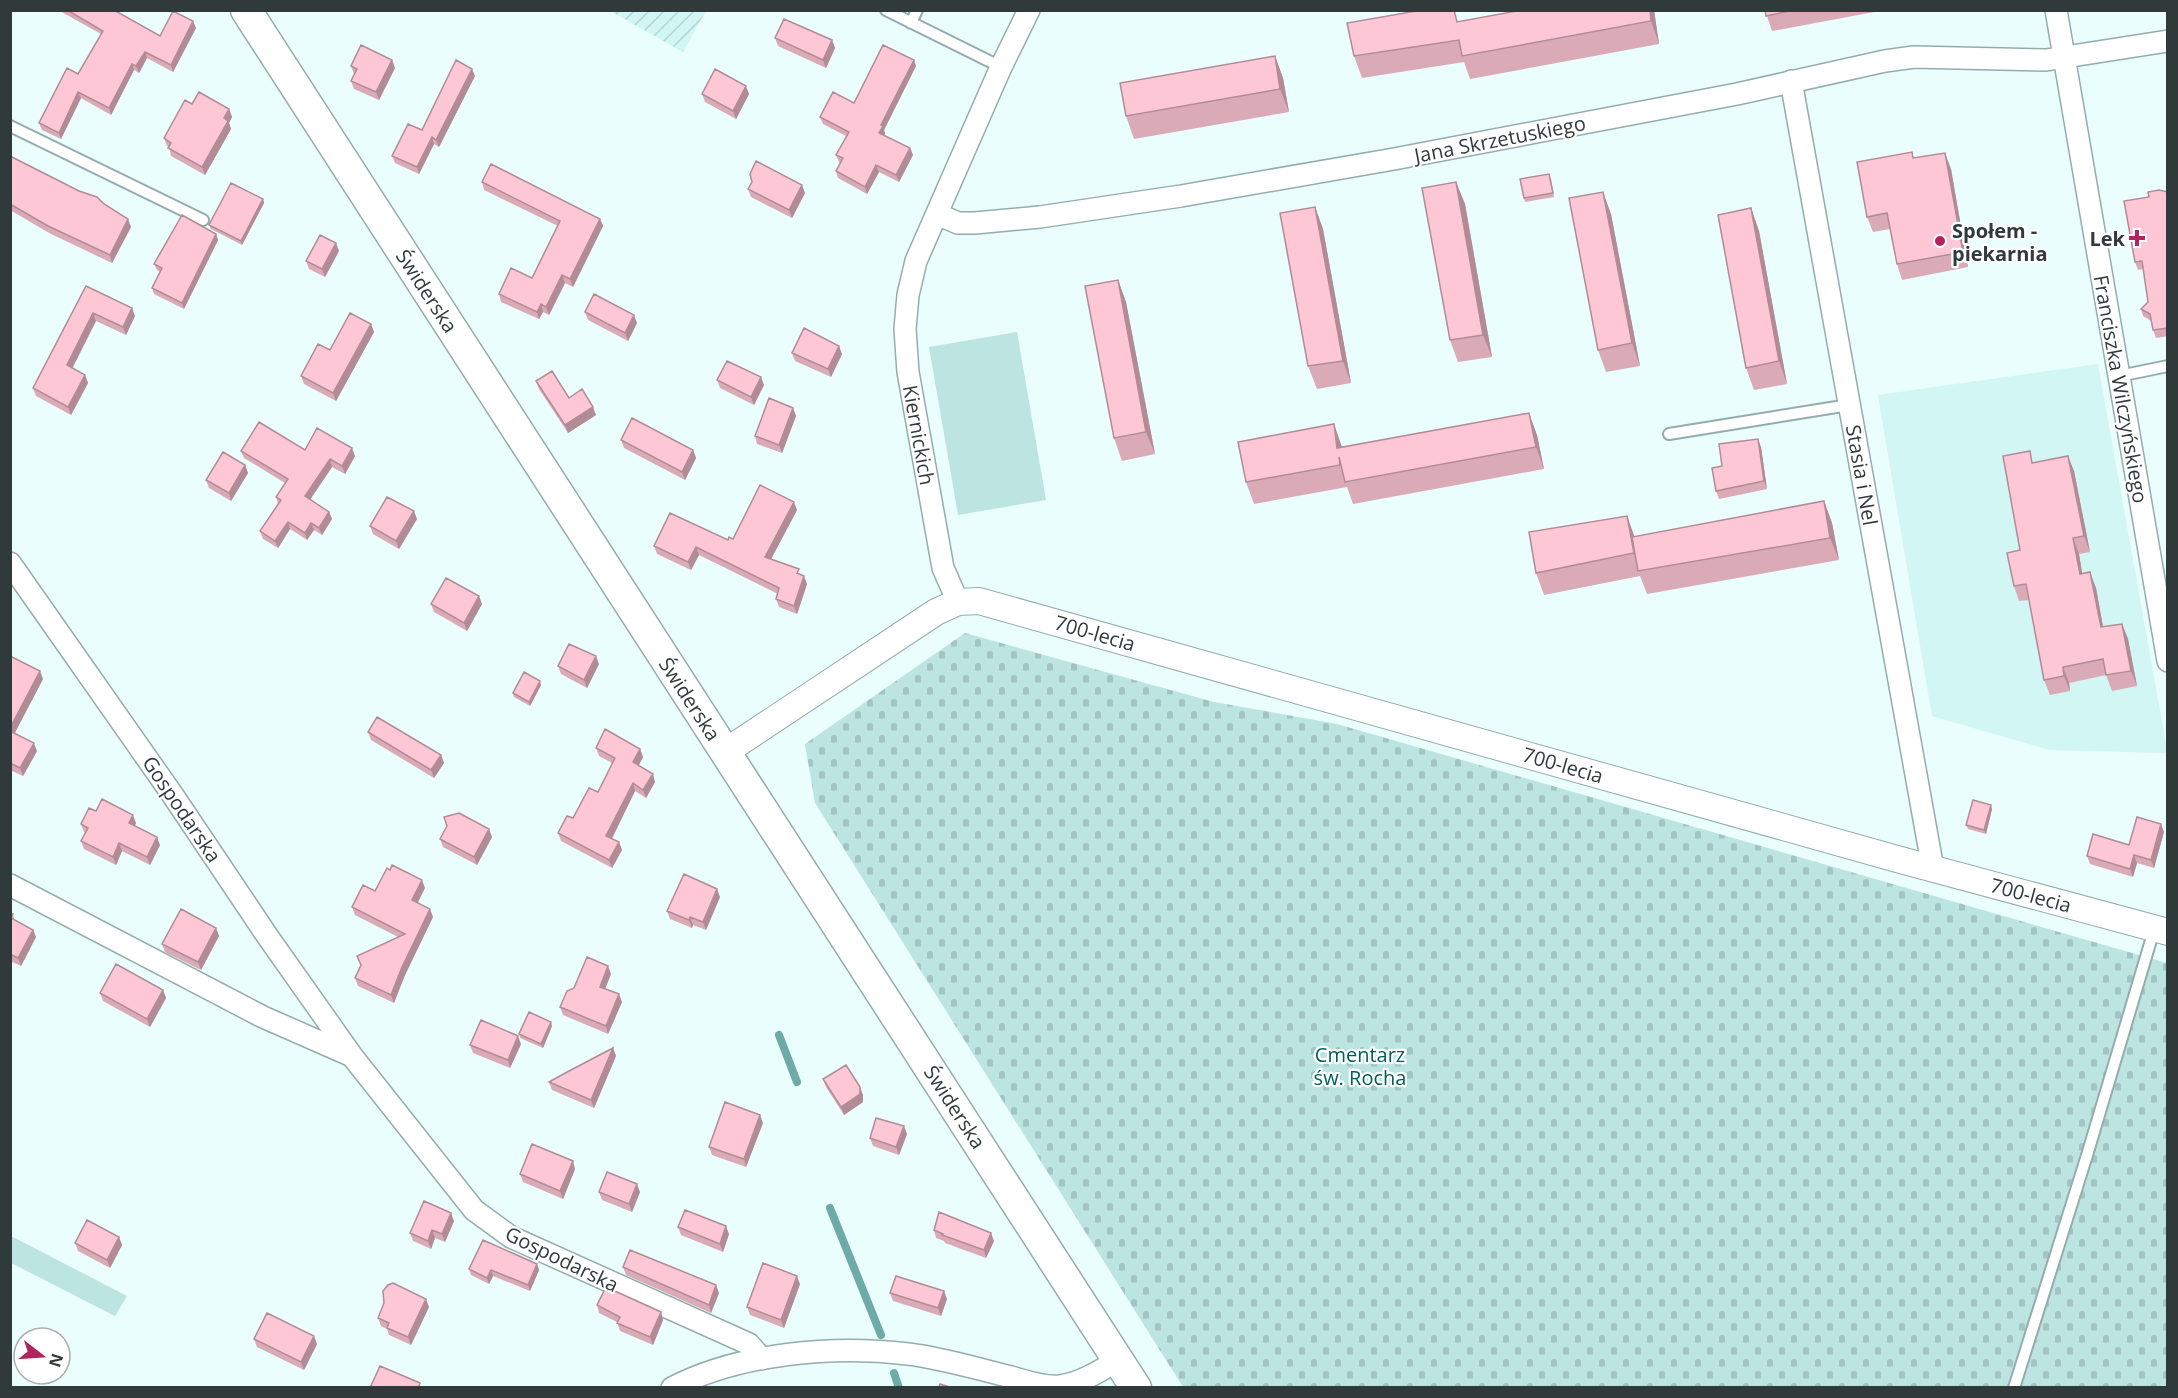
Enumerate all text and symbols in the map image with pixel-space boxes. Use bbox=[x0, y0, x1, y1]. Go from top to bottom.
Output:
street label: Jana Skrzetuskiego bbox=[1410, 109, 1588, 169]
place label: Społem - piekarnia bbox=[1952, 217, 2047, 267]
place label: Lek bbox=[2089, 225, 2126, 252]
marker: Lek bbox=[2130, 231, 2144, 245]
marker: Społem - piekarnia bbox=[1933, 234, 1947, 248]
street label: Świderska bbox=[390, 244, 464, 338]
street label: Franciszka Wilczyńskiego bbox=[2088, 273, 2154, 505]
street label: Kiernickich bbox=[897, 383, 941, 487]
street label: Stasia i Nel bbox=[1840, 423, 1884, 527]
street label: 700-lecia bbox=[1051, 609, 1139, 657]
street label: Świderska bbox=[653, 652, 727, 746]
street label: 700-lecia bbox=[1519, 741, 1607, 789]
street label: Gospodarska bbox=[136, 750, 228, 868]
street label: 700-lecia bbox=[1988, 871, 2074, 919]
park label: Cmentarz św. Rocha bbox=[1314, 1041, 1406, 1091]
street label: Świderska bbox=[918, 1060, 992, 1154]
street label: Gospodarska bbox=[501, 1220, 623, 1298]
north arrow bbox=[12, 1326, 72, 1386]
text: N bbox=[44, 1351, 69, 1370]

